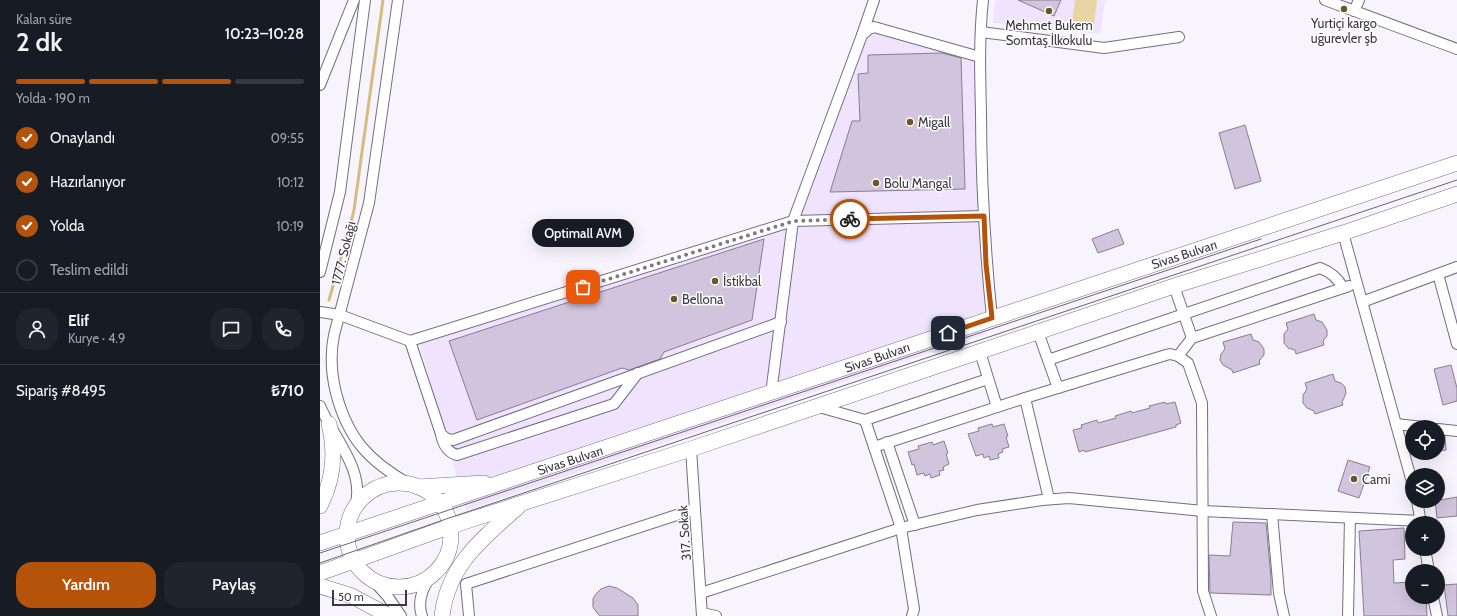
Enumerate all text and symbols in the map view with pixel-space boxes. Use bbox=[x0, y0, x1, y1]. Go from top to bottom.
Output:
marker: Yurtiçi kargo uğurevler şb bbox=[1339, 4, 1349, 14]
marker: Mehmet Bukem Somtaş İlkokulu bbox=[1044, 6, 1054, 16]
text: Kalan süre bbox=[16, 11, 72, 27]
place label: Yurtiçi kargo uğurevler şb bbox=[1310, 15, 1377, 46]
place label: Mehmet Bukem Somtaş İlkokulu bbox=[1005, 17, 1093, 48]
text: 10:23–10:28 bbox=[225, 25, 304, 43]
text: 2 dk bbox=[16, 26, 63, 58]
text: Yolda · 190 m bbox=[16, 90, 90, 106]
place label: Migall bbox=[918, 114, 950, 130]
marker: Migall bbox=[905, 117, 915, 127]
icon: check bbox=[16, 127, 38, 149]
text: Onaylandı bbox=[50, 129, 115, 147]
text: 09:55 bbox=[271, 130, 304, 146]
icon: check bbox=[16, 171, 38, 193]
text: Hazırlanıyor bbox=[50, 173, 125, 191]
text: 10:12 bbox=[277, 174, 304, 190]
place label: Bolu Mangal bbox=[884, 175, 951, 191]
marker: Bolu Mangal bbox=[871, 178, 881, 188]
courier bbox=[830, 199, 870, 239]
icon: bike bbox=[839, 208, 861, 230]
icon: check bbox=[16, 215, 38, 237]
text: Yolda bbox=[50, 217, 84, 235]
text: 10:19 bbox=[276, 218, 304, 234]
callout: Optimall AVM bbox=[532, 219, 634, 247]
street label: 1777. Sokağı bbox=[327, 220, 359, 286]
text: Optimall AVM bbox=[544, 225, 622, 241]
street label: Sivas Bulvarı bbox=[1149, 236, 1219, 272]
text: Teslim edildi bbox=[50, 261, 128, 279]
pin bbox=[566, 270, 600, 304]
place label: İstikbal bbox=[723, 273, 761, 289]
icon: bag bbox=[572, 276, 594, 298]
marker: İstikbal bbox=[710, 276, 720, 286]
place label: Bellona bbox=[682, 291, 724, 307]
marker: Bellona bbox=[669, 294, 679, 304]
button: person bbox=[16, 308, 58, 350]
button: chat bbox=[210, 308, 252, 350]
button: phone bbox=[262, 308, 304, 350]
text: Elif bbox=[68, 312, 89, 330]
pin bbox=[931, 316, 965, 350]
icon: home bbox=[937, 322, 959, 344]
text: Kurye · 4.9 bbox=[68, 330, 125, 346]
street label: Sivas Bulvarı bbox=[842, 338, 912, 376]
text: Sipariş #8495 bbox=[16, 382, 106, 400]
text: ₺710 bbox=[271, 382, 304, 400]
map controls bbox=[1405, 420, 1445, 604]
button: locate bbox=[1405, 420, 1445, 460]
street label: Sivas Bulvarı bbox=[535, 442, 605, 478]
button: layers bbox=[1405, 468, 1445, 508]
place label: Cami bbox=[1362, 471, 1390, 487]
marker: Cami bbox=[1349, 474, 1359, 484]
street label: 317. Sokak bbox=[674, 505, 694, 561]
button: + bbox=[1405, 516, 1445, 556]
button: Yardım bbox=[16, 562, 156, 608]
button: Paylaş bbox=[164, 562, 304, 608]
button: − bbox=[1405, 564, 1445, 604]
scale bar bbox=[332, 588, 407, 607]
text: 50 m bbox=[338, 590, 364, 604]

